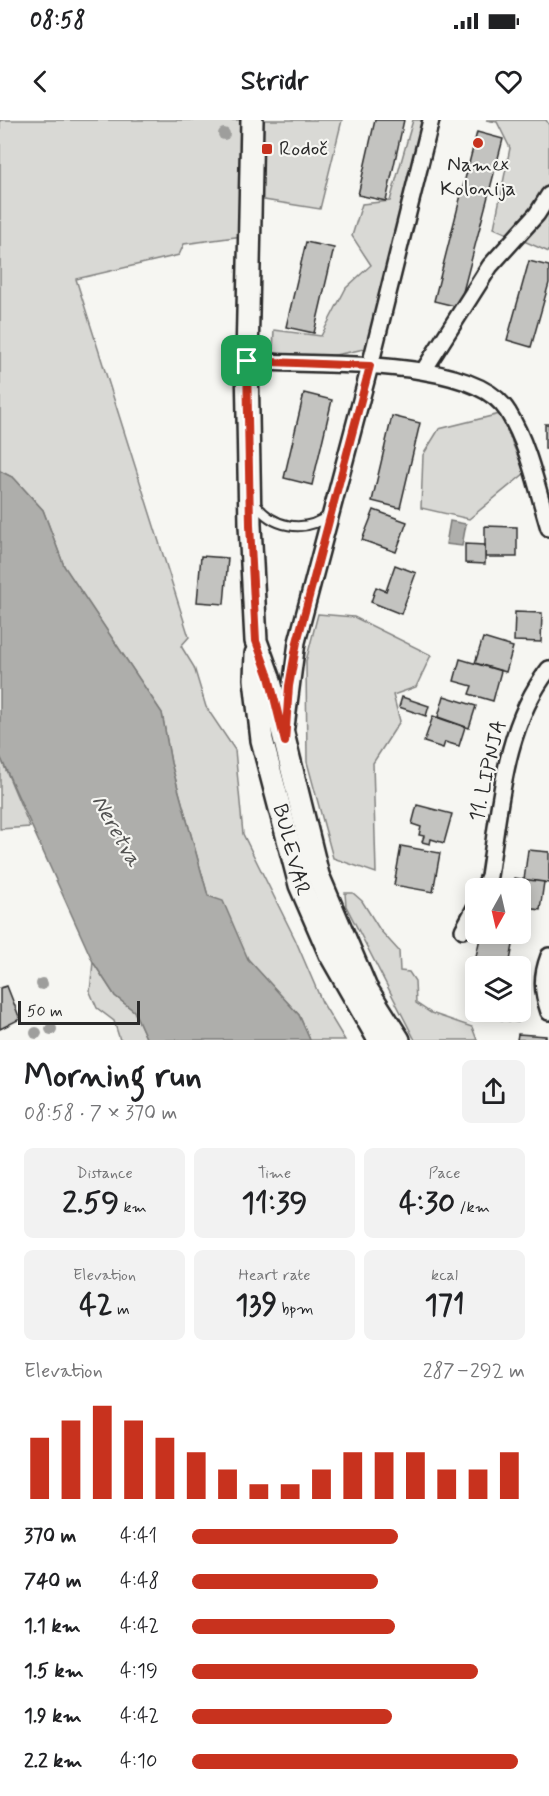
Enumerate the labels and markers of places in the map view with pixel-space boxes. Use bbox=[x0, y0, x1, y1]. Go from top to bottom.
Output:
place label: Rodoč bbox=[279, 135, 328, 163]
marker: Namex Kolonija bbox=[471, 136, 485, 150]
marker: Rodoč bbox=[260, 142, 274, 156]
place label: Namex Kolonija bbox=[440, 151, 516, 203]
pin bbox=[221, 335, 272, 386]

